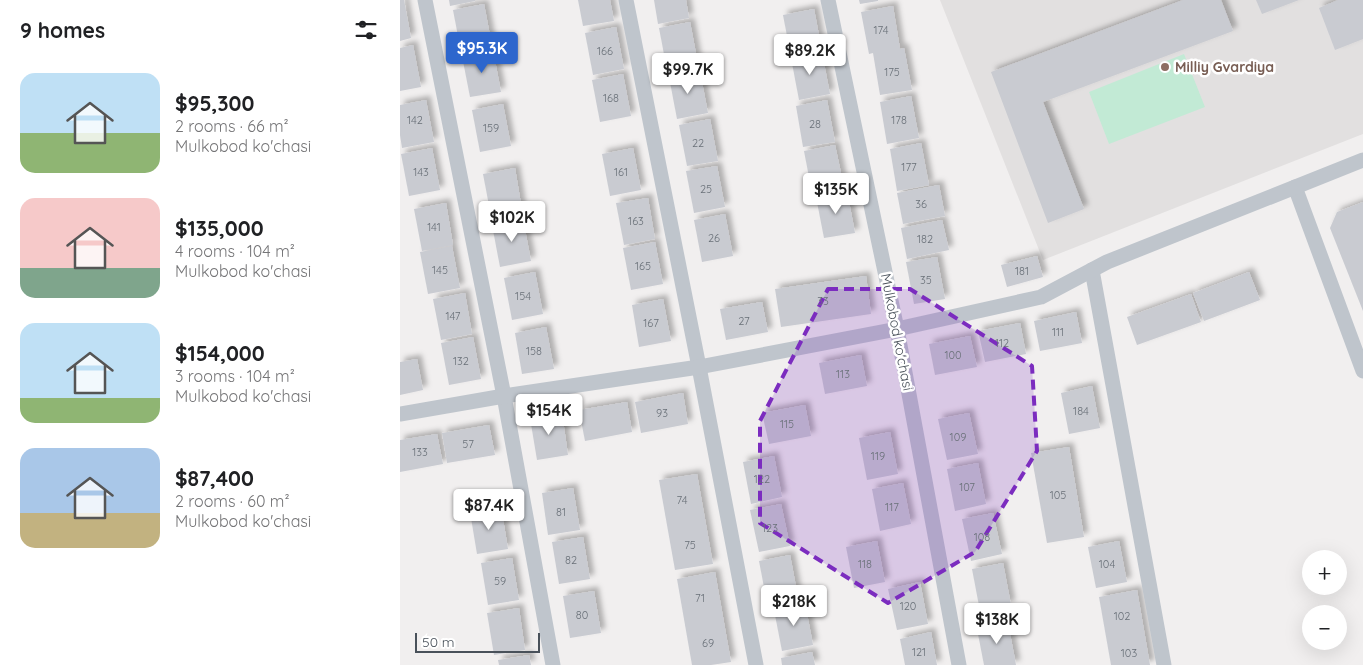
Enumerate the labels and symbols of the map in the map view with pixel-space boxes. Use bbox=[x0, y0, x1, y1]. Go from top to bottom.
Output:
house number: 174 bbox=[873, 23, 889, 37]
pin: $95.3K bbox=[441, 32, 523, 74]
pin: $89.2K bbox=[769, 34, 851, 76]
house number: 166 bbox=[597, 44, 613, 58]
pin: $99.7K bbox=[647, 52, 729, 95]
place label: Milliy Gvardiya bbox=[1175, 58, 1274, 76]
marker: Milliy Gvardiya bbox=[1159, 61, 1171, 73]
house number: 175 bbox=[884, 65, 900, 79]
house number: 168 bbox=[603, 91, 619, 105]
house number: 142 bbox=[407, 113, 423, 127]
house number: 178 bbox=[891, 113, 907, 127]
house number: 28 bbox=[809, 117, 821, 131]
house number: 159 bbox=[483, 121, 499, 135]
house number: 22 bbox=[692, 136, 704, 150]
house number: 177 bbox=[901, 160, 917, 174]
house number: 143 bbox=[413, 165, 429, 179]
house number: 161 bbox=[614, 165, 628, 179]
pin: $135K bbox=[801, 172, 871, 215]
house number: 25 bbox=[700, 182, 712, 196]
house number: 36 bbox=[915, 197, 927, 211]
pin: $102K bbox=[477, 200, 547, 243]
house number: 163 bbox=[628, 214, 644, 228]
house number: 141 bbox=[427, 220, 441, 234]
house number: 26 bbox=[708, 231, 720, 245]
house number: 182 bbox=[917, 232, 933, 246]
house number: 165 bbox=[635, 259, 651, 273]
house number: 145 bbox=[432, 263, 448, 277]
house number: 181 bbox=[1015, 264, 1029, 278]
street label: Mulkobod ko'chasi bbox=[877, 272, 917, 392]
house number: 35 bbox=[920, 273, 932, 287]
house number: 154 bbox=[515, 289, 531, 303]
house number: 33 bbox=[817, 294, 829, 308]
house number: 147 bbox=[445, 309, 461, 323]
house number: 27 bbox=[738, 314, 750, 328]
house number: 167 bbox=[643, 316, 659, 330]
house number: 111 bbox=[1052, 325, 1064, 339]
house number: 112 bbox=[995, 336, 1009, 350]
house number: 158 bbox=[526, 344, 542, 358]
house number: 100 bbox=[944, 348, 962, 362]
house number: 132 bbox=[453, 354, 469, 368]
house number: 113 bbox=[836, 367, 850, 381]
pin: $154K bbox=[514, 394, 584, 436]
house number: 184 bbox=[1073, 404, 1089, 418]
house number: 93 bbox=[656, 406, 668, 420]
house number: 115 bbox=[780, 417, 794, 431]
house number: 109 bbox=[950, 430, 966, 444]
house number: 57 bbox=[462, 437, 474, 451]
house number: 133 bbox=[412, 445, 428, 459]
house number: 119 bbox=[871, 449, 885, 463]
house number: 122 bbox=[754, 472, 770, 486]
house number: 107 bbox=[959, 480, 975, 494]
pin: $87.4K bbox=[448, 488, 530, 531]
house number: 105 bbox=[1050, 488, 1066, 502]
house number: 74 bbox=[677, 493, 688, 507]
house number: 117 bbox=[885, 500, 899, 514]
house number: 81 bbox=[556, 505, 566, 519]
house number: 123 bbox=[762, 521, 778, 535]
house number: 108 bbox=[974, 530, 990, 544]
house number: 75 bbox=[684, 538, 696, 552]
house number: 82 bbox=[565, 553, 577, 567]
house number: 118 bbox=[858, 557, 872, 571]
house number: 104 bbox=[1099, 557, 1115, 571]
house number: 59 bbox=[494, 574, 506, 588]
pin: $218K bbox=[759, 584, 829, 627]
house number: 71 bbox=[695, 591, 705, 605]
house number: 120 bbox=[900, 599, 916, 613]
pin: $138K bbox=[962, 602, 1032, 645]
house number: 80 bbox=[576, 608, 588, 622]
house number: 102 bbox=[1114, 609, 1130, 623]
scale bar bbox=[415, 630, 540, 653]
house number: 69 bbox=[702, 636, 714, 650]
house number: 121 bbox=[912, 645, 926, 659]
house number: 103 bbox=[1121, 646, 1137, 660]

